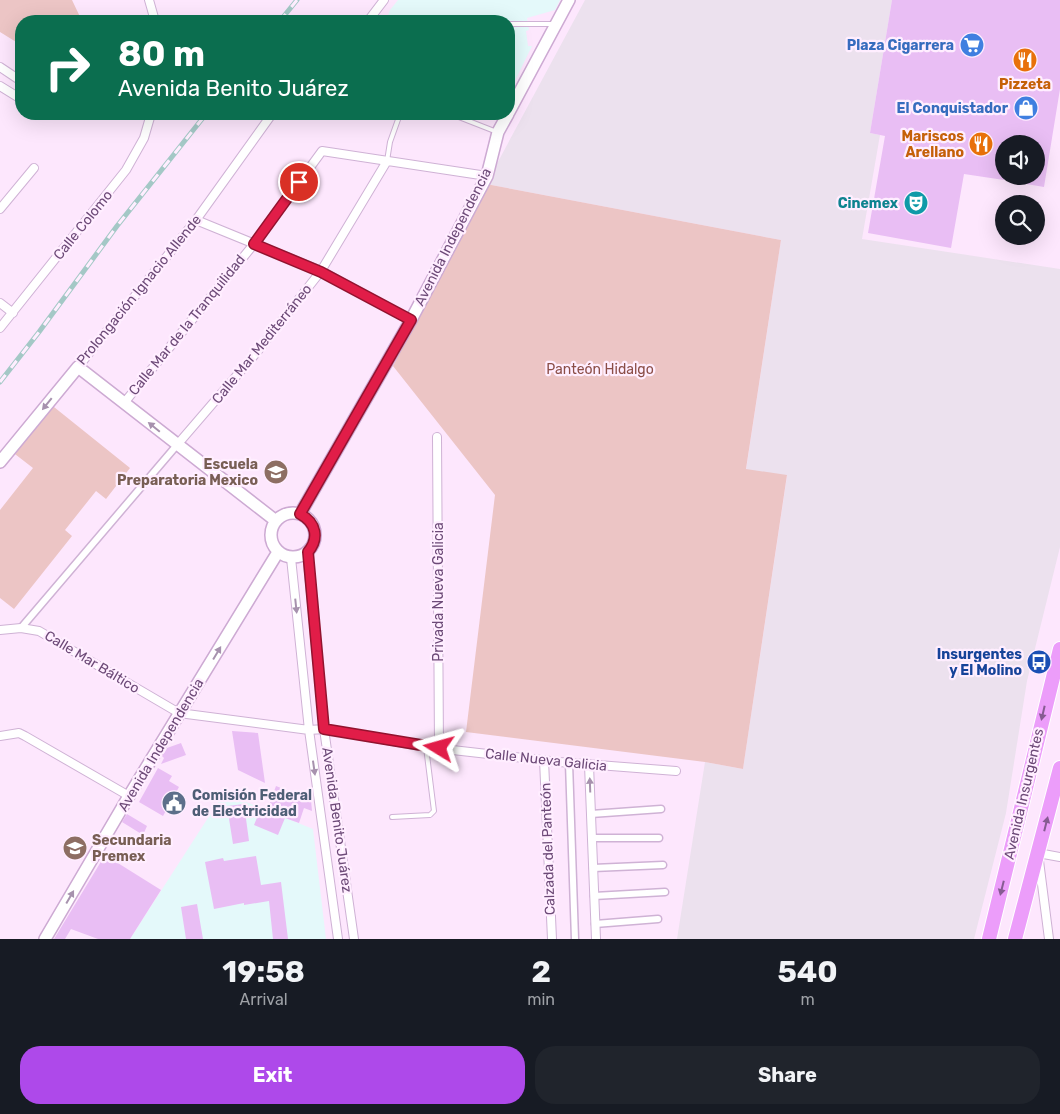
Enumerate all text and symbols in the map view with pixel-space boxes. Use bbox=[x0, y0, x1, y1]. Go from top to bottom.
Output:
supermarket icon: Plaza Cigarrera bbox=[959, 32, 985, 58]
text: 80 m bbox=[118, 33, 205, 75]
icon: right bbox=[35, 35, 100, 100]
place label: Plaza Cigarrera bbox=[847, 37, 954, 54]
restaurant icon: Pizzeta bbox=[1012, 47, 1038, 73]
text: Avenida Benito Juárez bbox=[118, 75, 349, 102]
place label: Pizzeta bbox=[999, 76, 1051, 93]
shop icon: El Conquistador bbox=[1013, 95, 1039, 121]
place label: El Conquistador bbox=[897, 100, 1009, 117]
place label: Mariscos Arellano bbox=[901, 128, 964, 161]
restaurant icon: Mariscos Arellano bbox=[968, 131, 994, 157]
map controls bbox=[995, 135, 1045, 245]
button: sound bbox=[995, 135, 1045, 185]
pin bbox=[278, 161, 320, 203]
street label: Avenida Independencia bbox=[411, 165, 495, 309]
icon: arrive bbox=[285, 168, 313, 196]
street label: Calle Colomo bbox=[50, 187, 116, 263]
theatre icon: Cinemex bbox=[903, 190, 929, 216]
place label: Cinemex bbox=[838, 195, 899, 212]
button: search bbox=[995, 195, 1045, 245]
street label: Prolongación Ignacio Allende bbox=[73, 211, 205, 369]
street label: Calle Mar de la Tranquilidad bbox=[125, 251, 249, 399]
street label: Calle Mar Mediterráneo bbox=[209, 281, 315, 407]
park label: Panteón Hidalgo bbox=[546, 361, 654, 378]
one-way arrow bbox=[42, 397, 53, 410]
one-way arrow bbox=[148, 421, 161, 432]
place label: Escuela Preparatoria Mexico bbox=[117, 456, 258, 489]
school or university icon: Escuela Preparatoria Mexico bbox=[263, 459, 289, 485]
street label: Privada Nueva Galicia bbox=[430, 522, 447, 662]
one-way arrow bbox=[292, 598, 300, 614]
street label: Calle Mar Báltico bbox=[42, 627, 142, 697]
one-way arrow bbox=[212, 646, 221, 659]
place label: Insurgentes y El Molino bbox=[937, 646, 1022, 679]
bus stop icon: Insurgentes y El Molino bbox=[1026, 649, 1052, 675]
street label: Avenida Independencia bbox=[114, 675, 208, 815]
one-way arrow bbox=[1039, 706, 1047, 721]
position arrow bbox=[412, 721, 464, 773]
street label: Avenida Insurgentes bbox=[1001, 727, 1047, 861]
street label: Calle Nueva Galicia bbox=[484, 745, 608, 775]
street label: Avenida Benito Juárez bbox=[318, 746, 356, 894]
one-way arrow bbox=[310, 760, 318, 776]
one-way arrow bbox=[585, 777, 593, 793]
street label: Calzada del Panteón bbox=[537, 782, 559, 916]
place label: Comisión Federal de Electricidad bbox=[192, 787, 312, 820]
public building icon: Comisión Federal de Electricidad bbox=[161, 790, 187, 816]
one-way arrow bbox=[1042, 817, 1050, 832]
place label: Secundaria Premex bbox=[92, 832, 172, 865]
school or university icon: Secundaria Premex bbox=[62, 835, 88, 861]
one-way arrow bbox=[997, 881, 1005, 896]
one-way arrow bbox=[65, 890, 74, 903]
text: 19:58 bbox=[222, 954, 305, 990]
text: 2 bbox=[531, 954, 551, 990]
text: 540 bbox=[777, 954, 838, 990]
text: Arrival bbox=[240, 990, 288, 1009]
text: min bbox=[527, 990, 555, 1009]
text: m bbox=[800, 990, 815, 1009]
button: Exit bbox=[20, 1046, 525, 1104]
button: Share bbox=[535, 1046, 1040, 1104]

